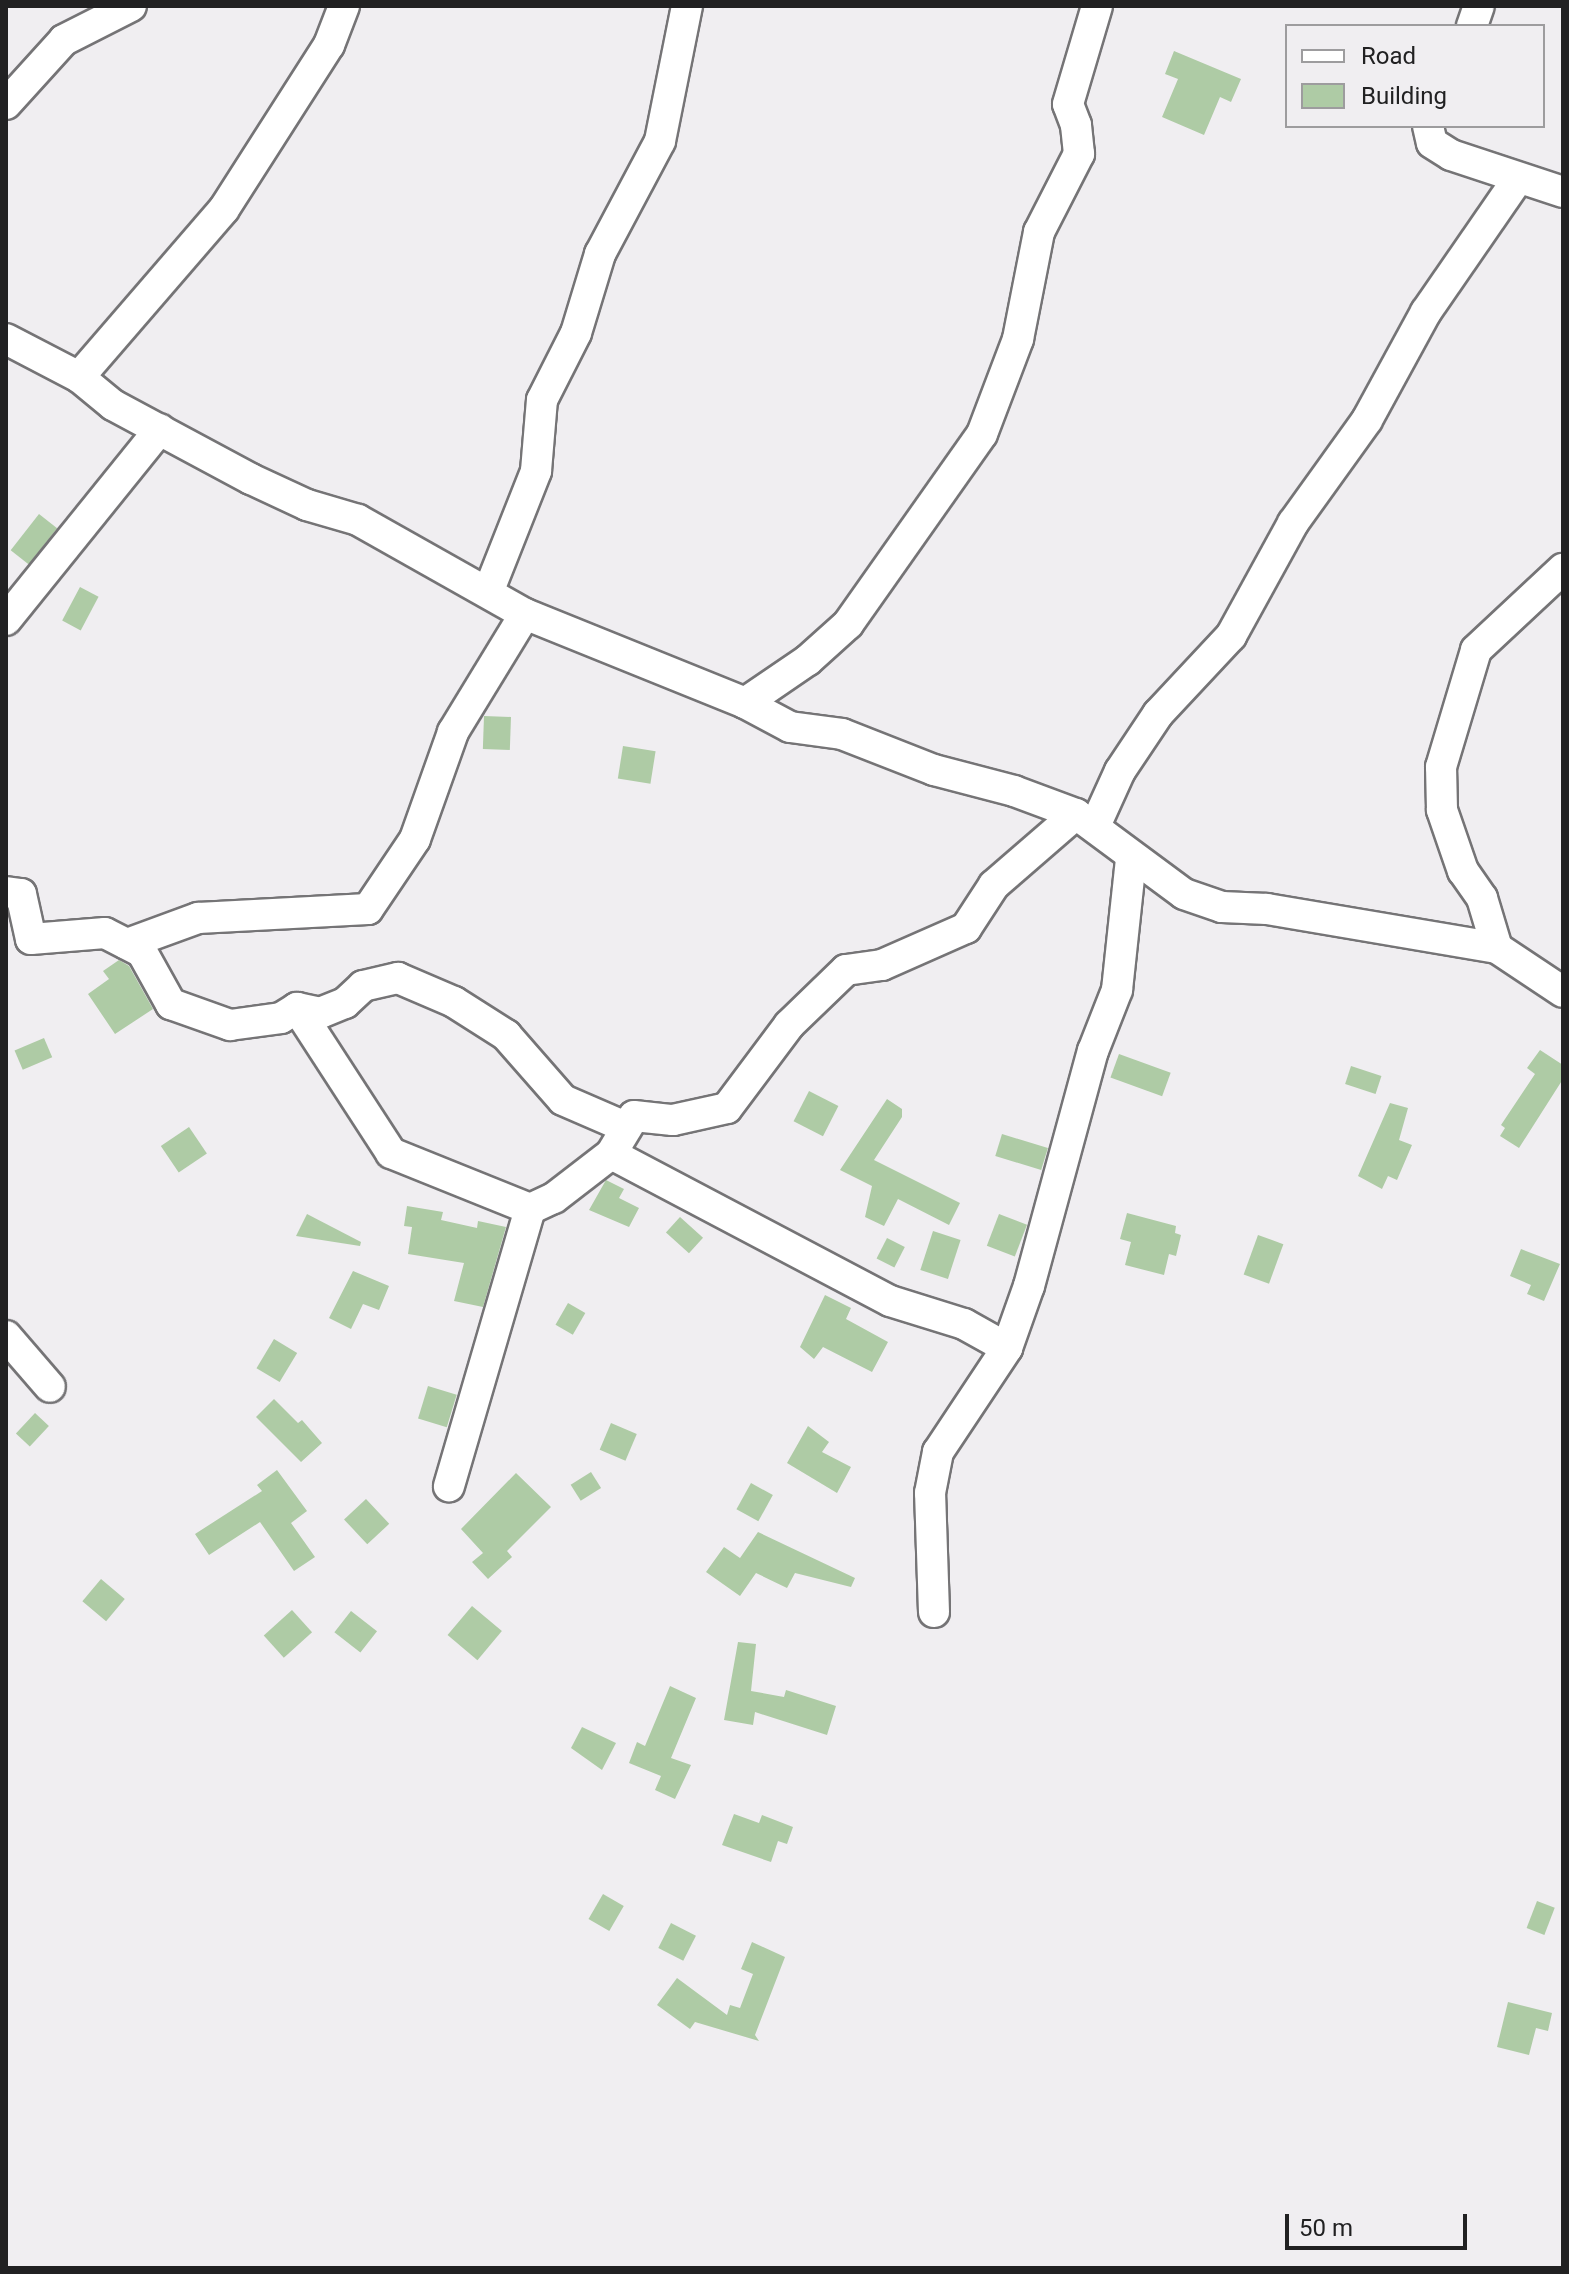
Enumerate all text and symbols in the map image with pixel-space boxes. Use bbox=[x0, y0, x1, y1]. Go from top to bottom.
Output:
legend bbox=[1285, 24, 1545, 128]
text: Road bbox=[1361, 42, 1416, 70]
text: Building bbox=[1361, 82, 1447, 110]
scale bar bbox=[1289, 2198, 1471, 2248]
text: 50 m bbox=[1299, 2214, 1353, 2242]

